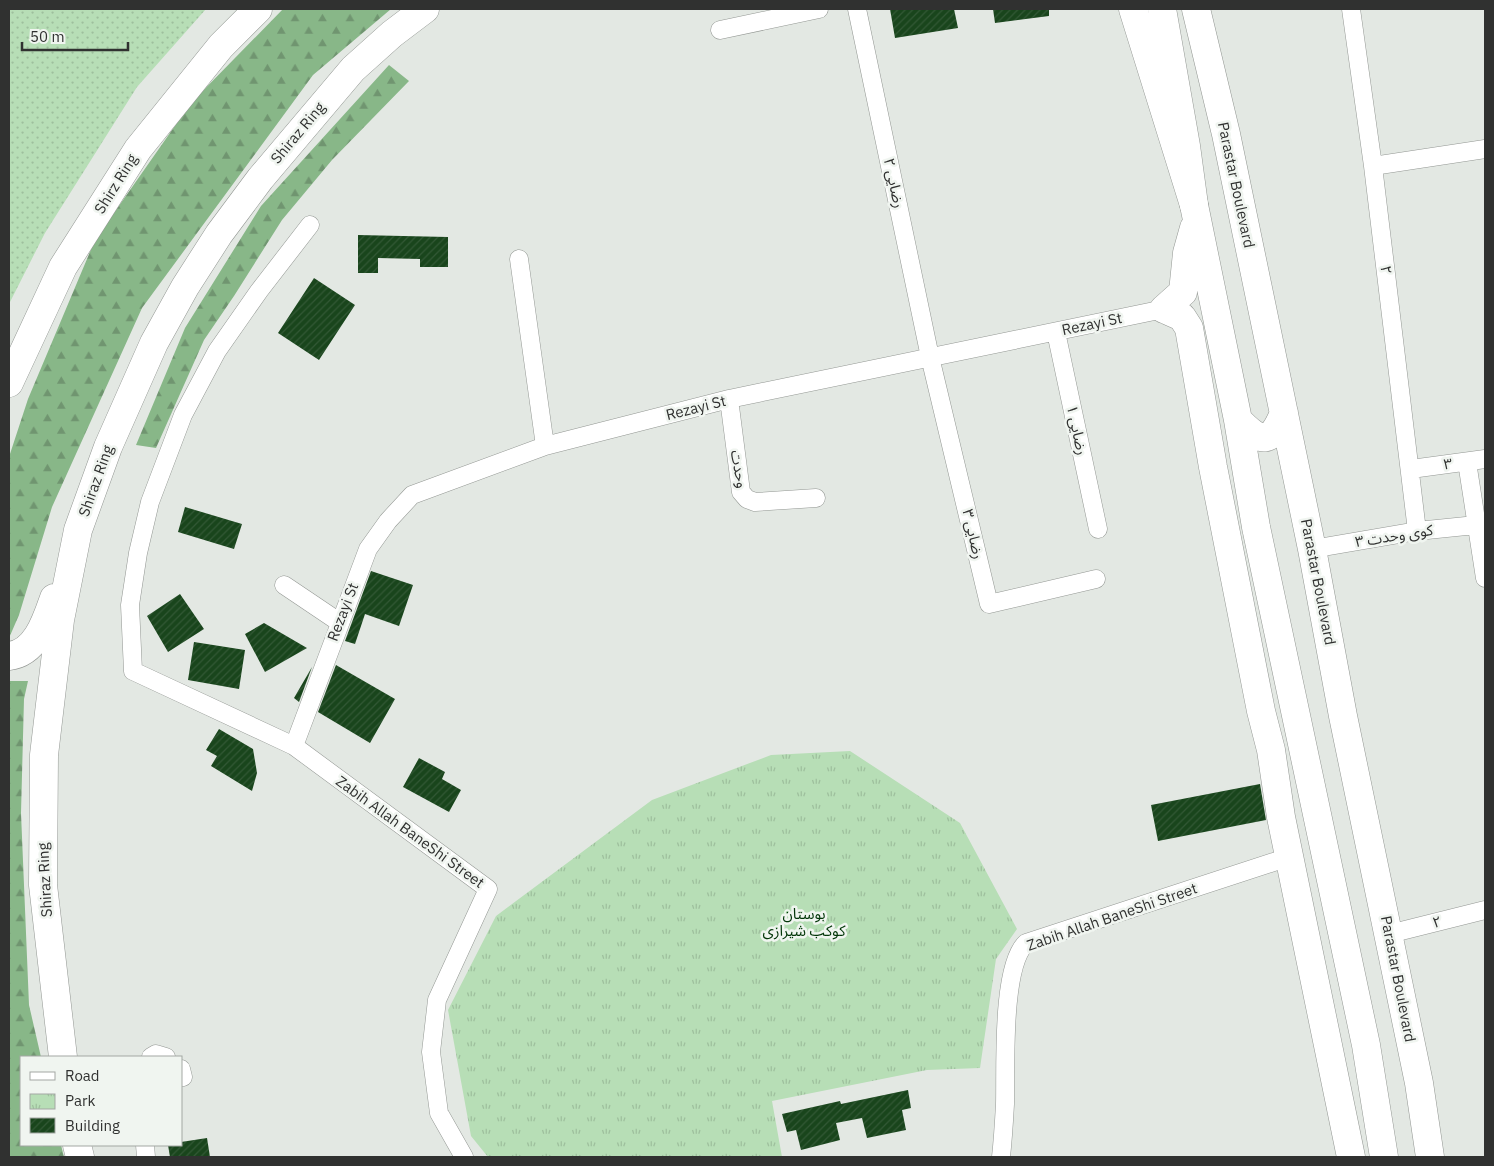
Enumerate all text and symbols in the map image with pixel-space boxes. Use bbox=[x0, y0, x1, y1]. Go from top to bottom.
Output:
scale bar bbox=[22, 20, 129, 52]
text: 50 m bbox=[30, 27, 65, 46]
street label: Shiraz Ring bbox=[266, 98, 329, 167]
street label: Parastar Boulevard bbox=[1214, 120, 1259, 250]
street label: Shirz Ring bbox=[90, 150, 141, 217]
street label: رضایی ۲ bbox=[880, 156, 909, 210]
street label: ۲ bbox=[1377, 265, 1396, 275]
street label: Rezayi St bbox=[1060, 308, 1124, 339]
street label: Rezayi St bbox=[664, 391, 728, 424]
street label: رضایی ۱ bbox=[1063, 403, 1092, 457]
street label: Shiraz Ring bbox=[74, 442, 117, 519]
street label: وحدت bbox=[727, 448, 752, 489]
street label: ۳ bbox=[1443, 454, 1454, 473]
street label: رضایی ۳ bbox=[959, 507, 988, 561]
street label: Parastar Boulevard bbox=[1297, 517, 1340, 647]
street label: کوی وحدت ۳ bbox=[1354, 520, 1435, 551]
street label: Rezayi St bbox=[323, 580, 362, 644]
street label: Zabih Allah BaneShi Street bbox=[332, 771, 488, 892]
street label: Shiraz Ring bbox=[33, 842, 56, 918]
street label: Zabih Allah BaneShi Street bbox=[1024, 878, 1200, 955]
park label: بوستان کوکب شیرازی bbox=[763, 904, 846, 940]
street label: ۲ bbox=[1430, 911, 1443, 932]
street label: Parastar Boulevard bbox=[1377, 914, 1420, 1044]
legend bbox=[20, 1056, 182, 1146]
text: Road bbox=[65, 1066, 100, 1085]
text: Park bbox=[65, 1091, 95, 1110]
text: Building bbox=[65, 1116, 120, 1135]

